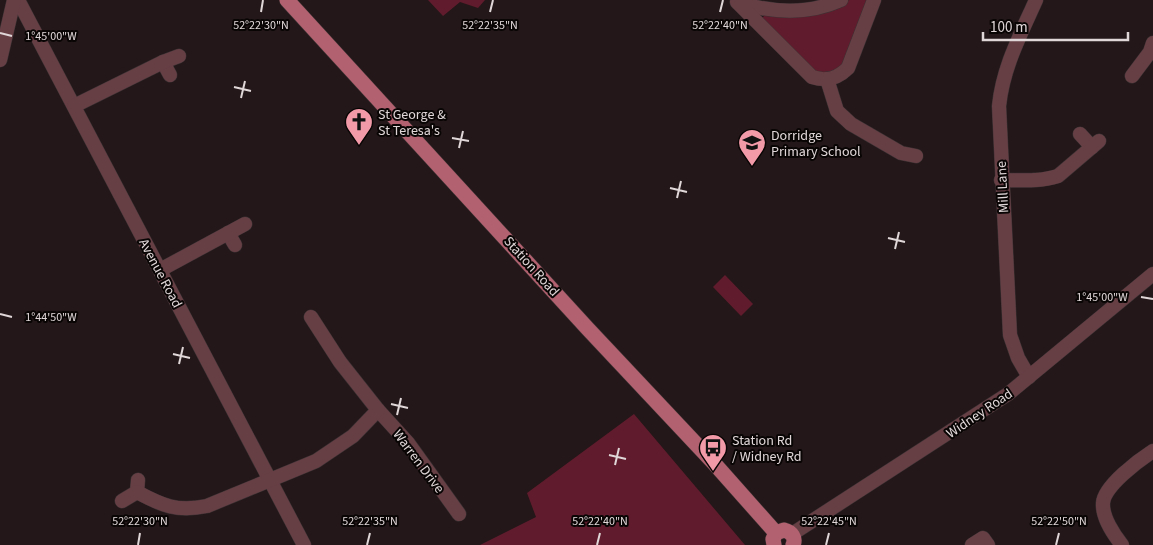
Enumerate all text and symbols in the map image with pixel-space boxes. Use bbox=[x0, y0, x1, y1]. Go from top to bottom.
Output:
scale bar bbox=[983, 10, 1128, 42]
text: 52°22'30"N bbox=[233, 17, 289, 34]
text: 52°22'35"N bbox=[462, 17, 518, 34]
text: 52°22'40"N bbox=[692, 17, 748, 34]
text: 100 m bbox=[990, 17, 1028, 38]
text: 1°45'00"W bbox=[25, 28, 77, 45]
place label: St George & St Teresa's bbox=[378, 105, 446, 141]
church icon: St George & St Teresa's bbox=[344, 107, 374, 146]
place label: Dorridge Primary School bbox=[771, 126, 861, 162]
school or university icon: Dorridge Primary School bbox=[737, 128, 767, 167]
street label: Mill Lane bbox=[992, 160, 1014, 213]
street label: Station Road bbox=[499, 232, 564, 301]
street label: Avenue Road bbox=[133, 235, 187, 312]
text: 1°45'00"W bbox=[1076, 289, 1128, 306]
text: 1°44'50"W bbox=[25, 309, 77, 326]
street label: Widney Road bbox=[942, 384, 1017, 443]
street label: Warren Drive bbox=[388, 426, 449, 498]
place label: Station Rd / Widney Rd bbox=[732, 431, 802, 467]
bus stop icon: Station Rd / Widney Rd bbox=[698, 433, 728, 472]
text: 52°22'30"N bbox=[112, 513, 168, 530]
text: 52°22'35"N bbox=[342, 513, 398, 530]
text: 52°22'40"N bbox=[572, 513, 628, 530]
text: 52°22'45"N bbox=[801, 513, 857, 530]
text: 52°22'50"N bbox=[1031, 513, 1087, 530]

